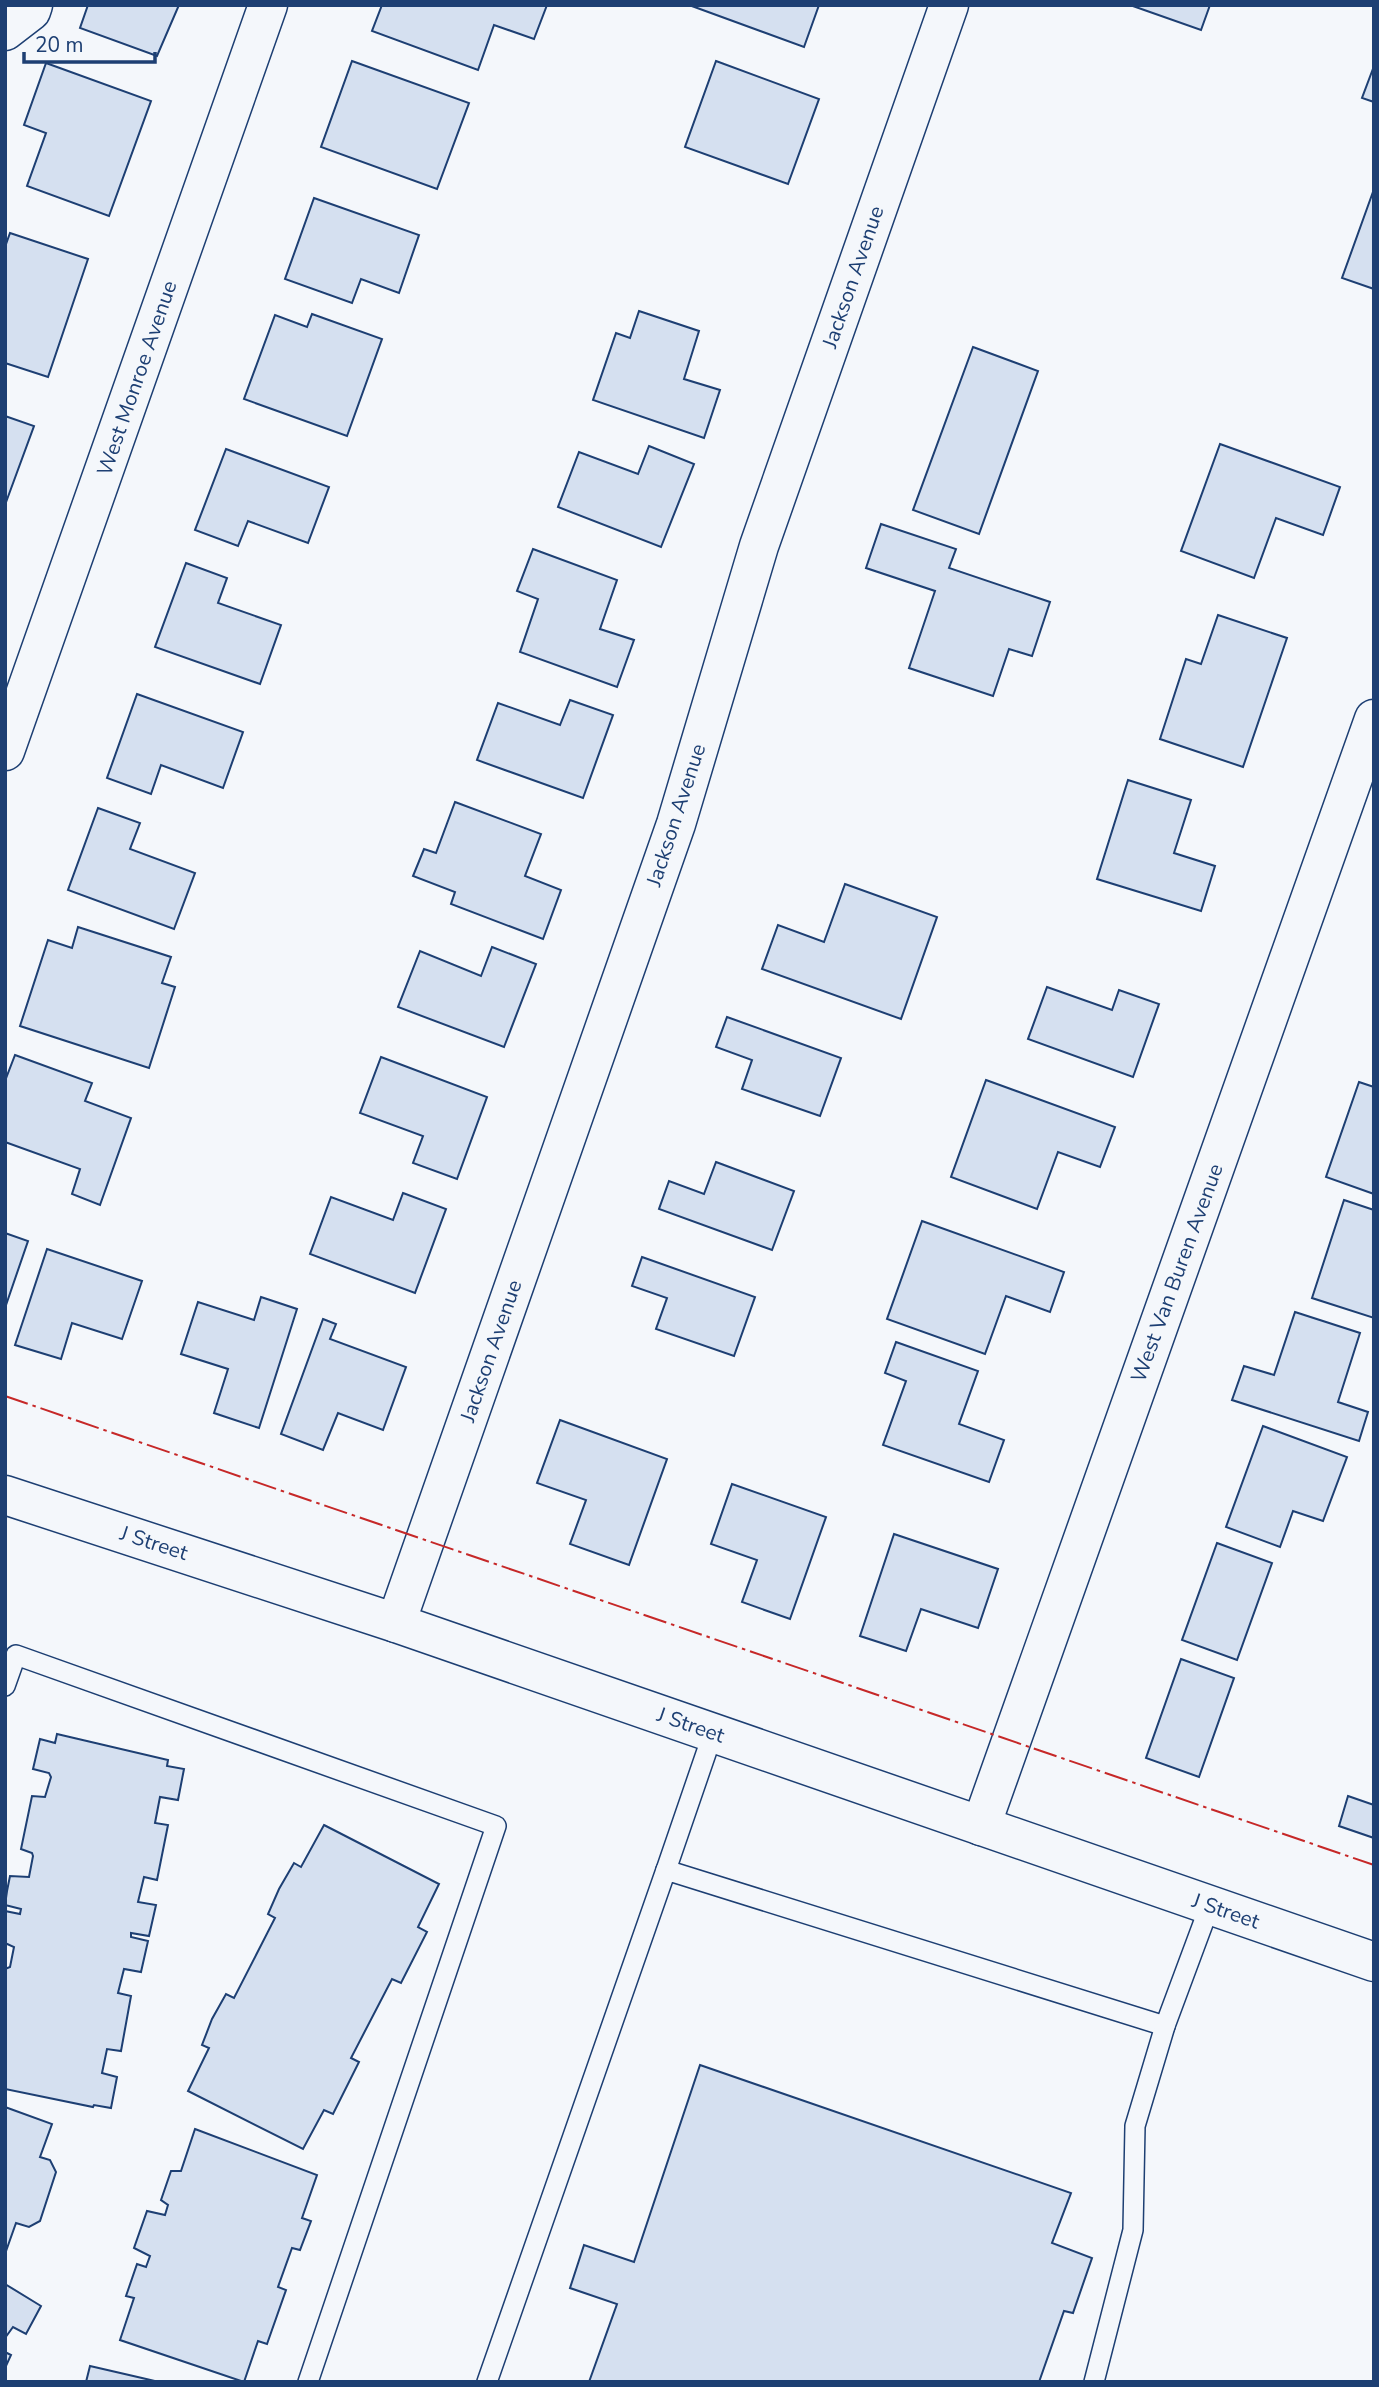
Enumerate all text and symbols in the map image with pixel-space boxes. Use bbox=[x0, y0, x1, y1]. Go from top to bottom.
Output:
scale bar bbox=[24, 21, 156, 65]
text: 20 m bbox=[35, 31, 84, 59]
street label: Jackson Avenue bbox=[815, 202, 890, 353]
street label: West Monroe Avenue bbox=[90, 277, 184, 479]
street label: Jackson Avenue bbox=[639, 740, 712, 891]
street label: West Van Buren Avenue bbox=[1124, 1160, 1230, 1386]
street label: Jackson Avenue bbox=[453, 1276, 528, 1427]
street label: J Street bbox=[116, 1519, 192, 1567]
street label: J Street bbox=[653, 1700, 729, 1750]
street label: J Street bbox=[1188, 1886, 1264, 1936]

